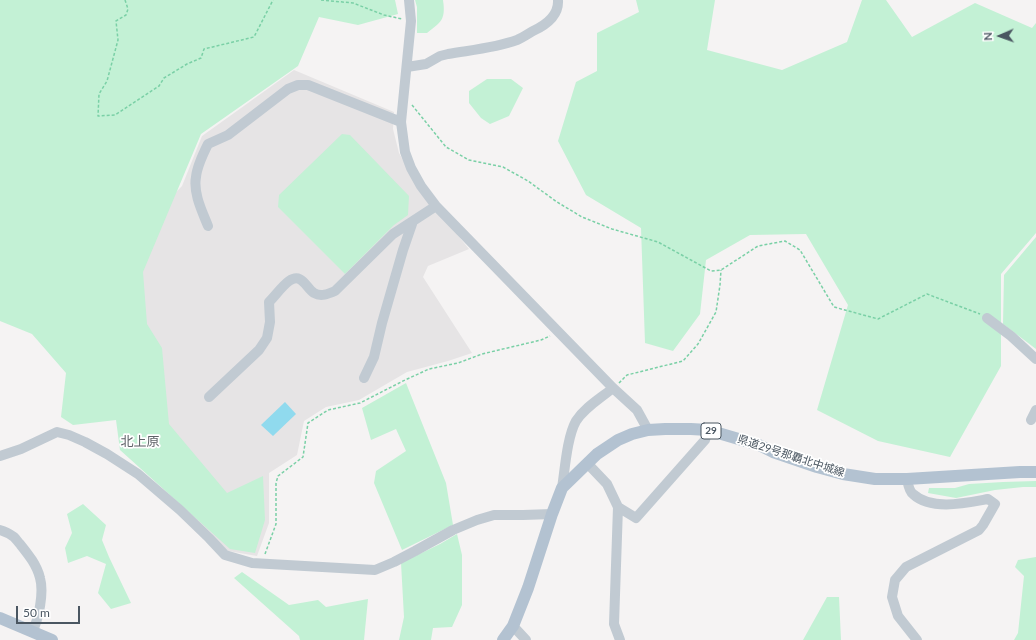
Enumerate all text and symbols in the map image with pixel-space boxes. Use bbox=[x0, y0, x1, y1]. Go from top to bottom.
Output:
north arrow bbox=[980, 16, 1020, 56]
text: N bbox=[981, 32, 994, 41]
road number: 29 bbox=[701, 423, 721, 439]
street label: 県道29号那覇北中城線 bbox=[736, 432, 846, 480]
district label: 北上原 bbox=[121, 434, 159, 450]
scale bar bbox=[18, 598, 82, 624]
text: 50 m bbox=[23, 605, 50, 620]

